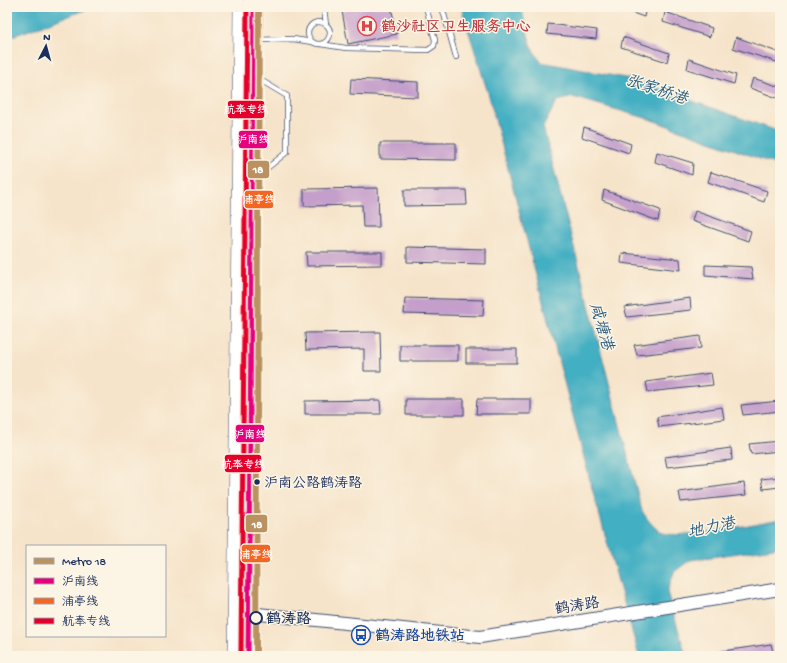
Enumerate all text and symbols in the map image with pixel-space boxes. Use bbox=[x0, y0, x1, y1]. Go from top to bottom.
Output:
hospital icon: 鹤沙社区卫生服务中心 bbox=[356, 15, 378, 37]
place label: 鹤沙社区卫生服务中心 bbox=[381, 19, 531, 37]
north arrow bbox=[26, 26, 66, 66]
text: N bbox=[43, 32, 51, 44]
water label: 张家桥港 bbox=[623, 71, 692, 111]
line badge: 航奉专线 bbox=[227, 100, 265, 119]
text: 航奉专线 bbox=[224, 103, 268, 117]
line badge: 沪南线 bbox=[238, 130, 268, 149]
text: 沪南线 bbox=[237, 134, 270, 147]
line badge: 18 bbox=[247, 160, 270, 179]
text: 18 bbox=[252, 165, 263, 177]
line badge: 浦亭线 bbox=[244, 190, 274, 209]
text: 浦亭线 bbox=[243, 194, 276, 207]
water label: 咸塘港 bbox=[584, 301, 618, 355]
line badge: 沪南线 bbox=[235, 424, 265, 443]
text: 沪南线 bbox=[234, 429, 267, 442]
line badge: 航奉专线 bbox=[224, 454, 262, 473]
text: 航奉专线 bbox=[221, 458, 265, 472]
place label: 沪南公路鹤涛路 bbox=[264, 475, 362, 493]
marker: 沪南公路鹤涛路 bbox=[252, 477, 262, 487]
line badge: 18 bbox=[245, 514, 268, 533]
water label: 地力港 bbox=[686, 514, 739, 544]
text: 18 bbox=[251, 520, 262, 532]
line badge: 浦亭线 bbox=[241, 544, 271, 563]
legend bbox=[26, 545, 166, 637]
text: 浦亭线 bbox=[240, 549, 273, 562]
text: Metro 18 bbox=[62, 556, 107, 570]
text: 沪南线 bbox=[62, 575, 98, 590]
street label: 鹤涛路 bbox=[554, 594, 601, 619]
text: 浦亭线 bbox=[62, 595, 98, 610]
marker: 鹤涛路 bbox=[249, 611, 263, 625]
place label: 鹤涛路 bbox=[266, 611, 311, 629]
text: 航奉专线 bbox=[62, 615, 110, 630]
bus stop icon: 鹤涛路地铁站 bbox=[350, 624, 372, 646]
place label: 鹤涛路地铁站 bbox=[375, 628, 465, 646]

